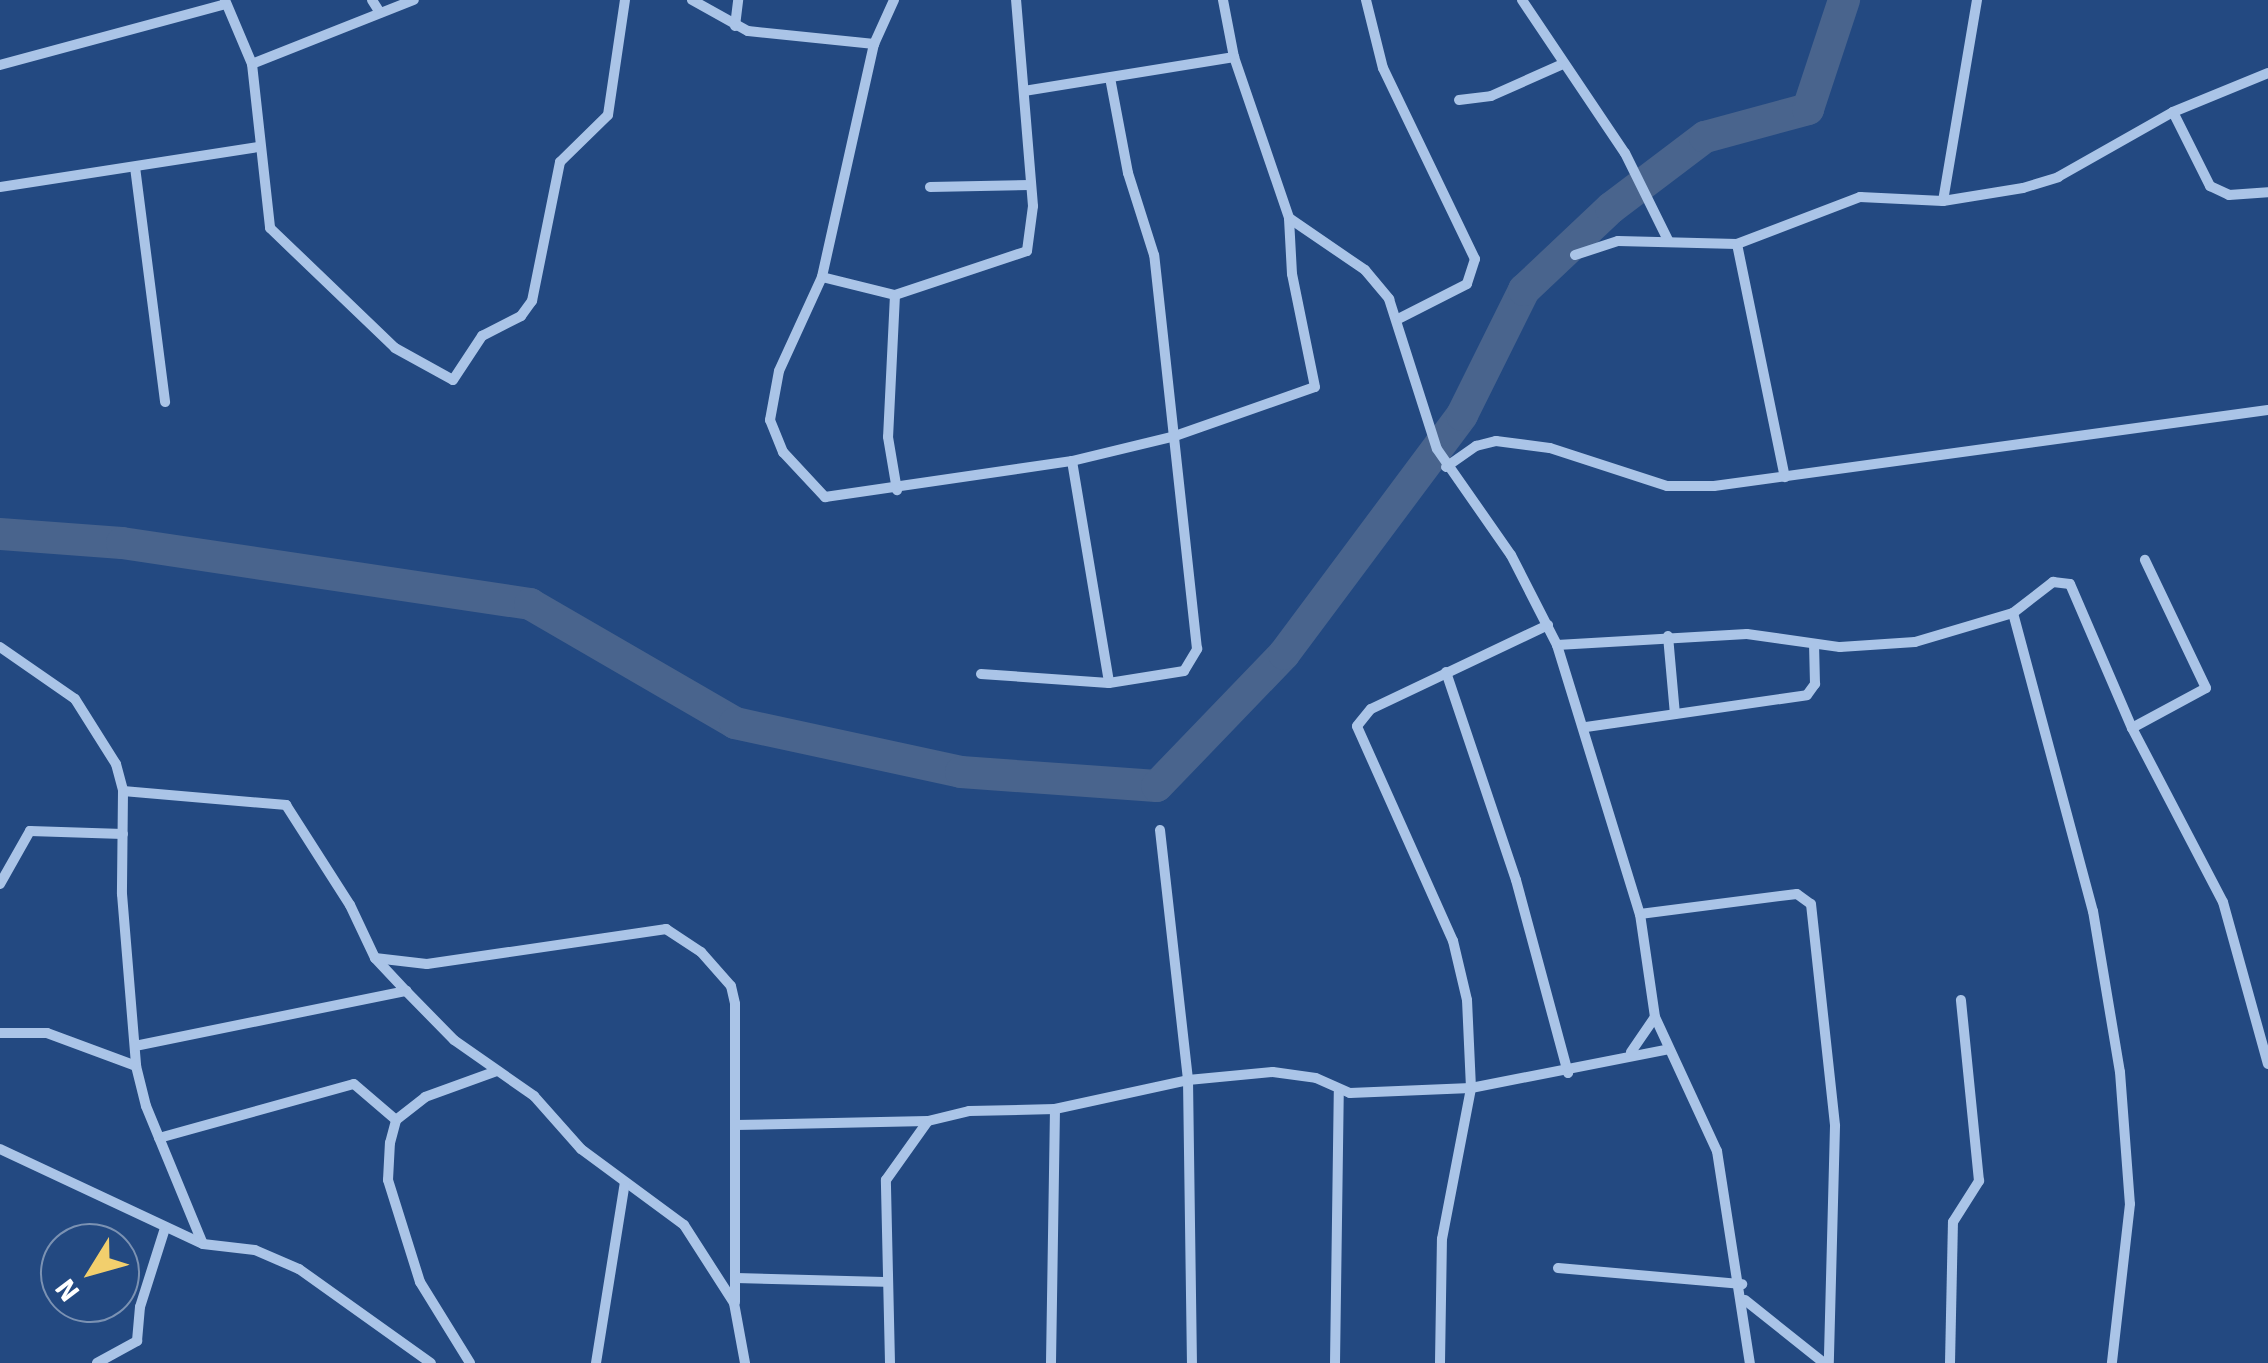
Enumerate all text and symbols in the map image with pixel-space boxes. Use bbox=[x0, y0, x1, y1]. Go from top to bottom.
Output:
north arrow bbox=[40, 1223, 140, 1323]
text: N bbox=[48, 1272, 87, 1308]

